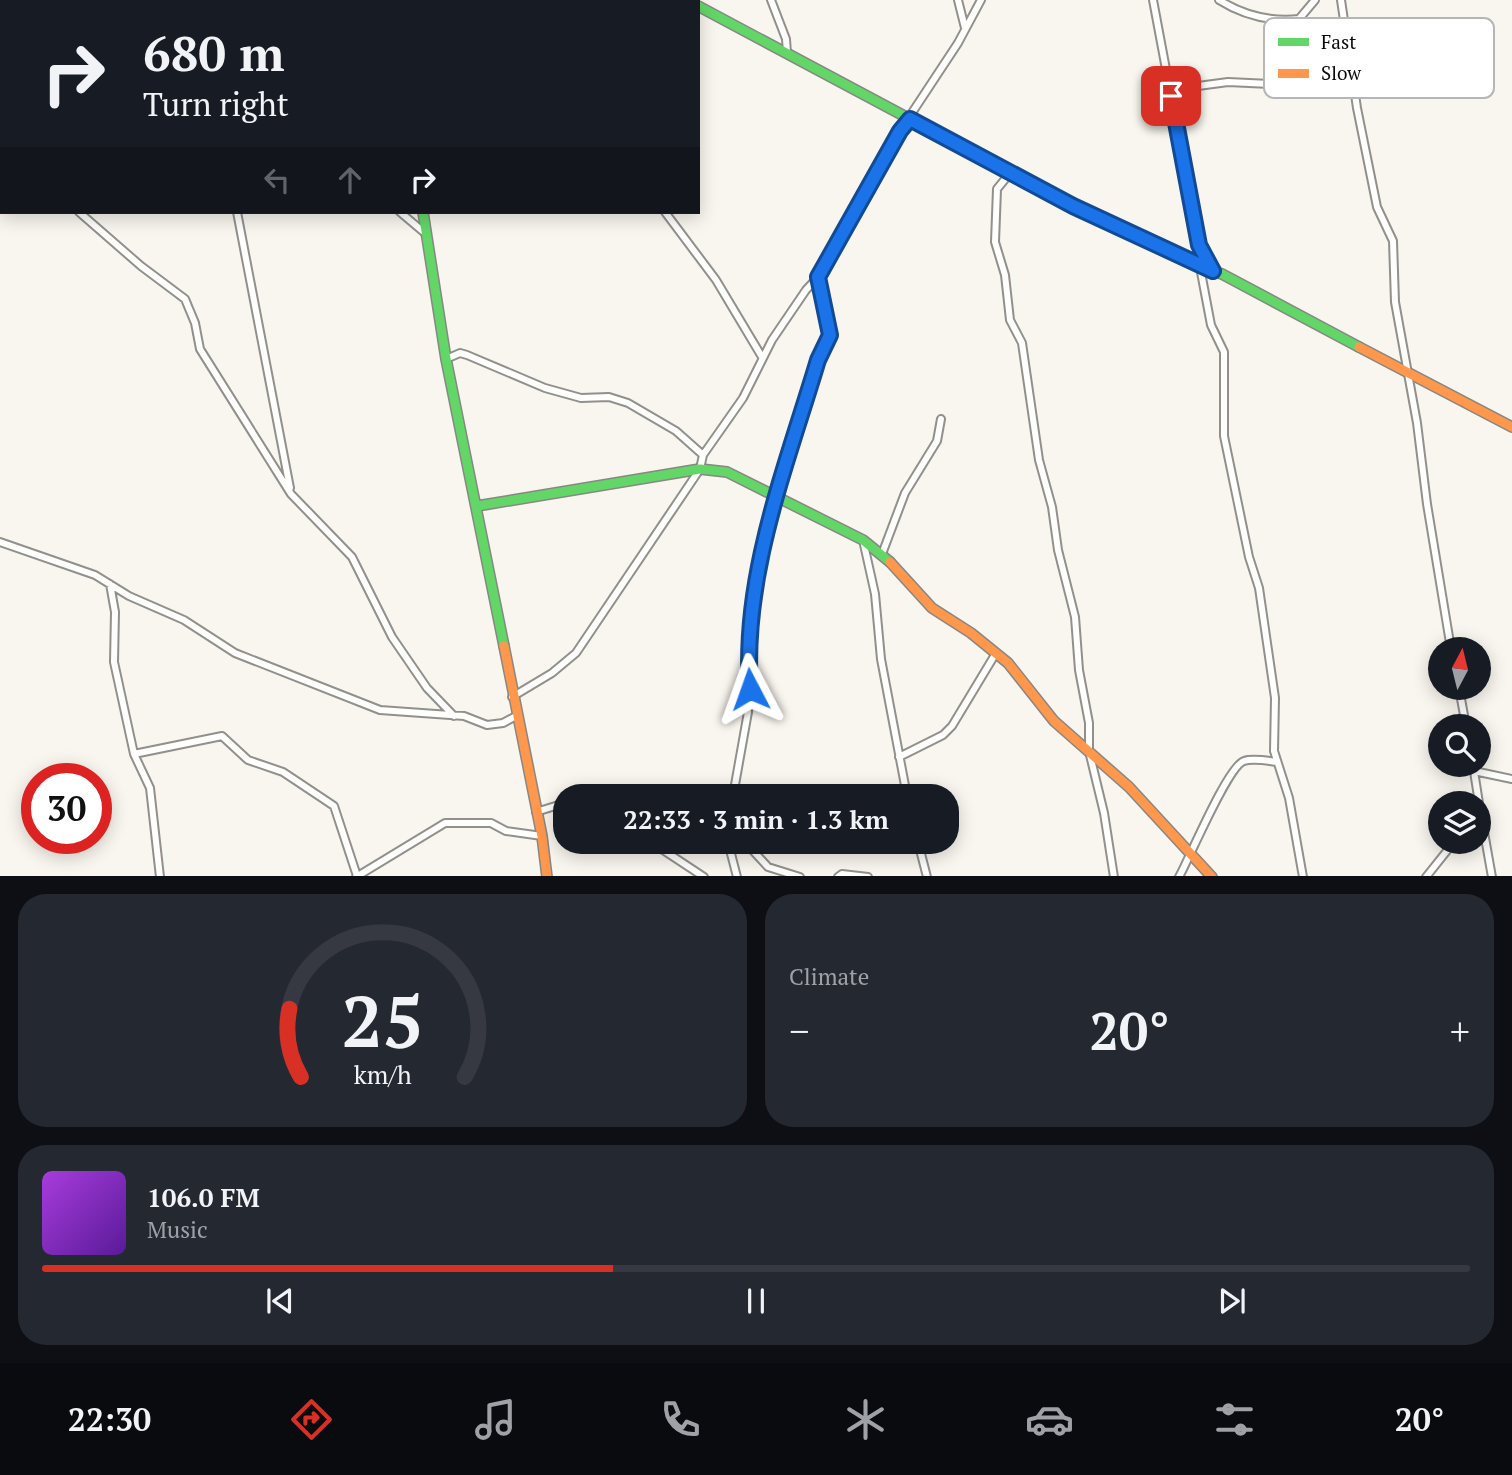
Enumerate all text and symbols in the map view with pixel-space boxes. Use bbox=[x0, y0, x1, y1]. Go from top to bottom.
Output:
legend bbox=[1264, 18, 1494, 98]
text: 680 m bbox=[143, 20, 285, 85]
icon: right bbox=[28, 28, 119, 119]
text: Fast bbox=[1321, 29, 1356, 54]
text: Slow bbox=[1321, 60, 1362, 85]
pin bbox=[1141, 66, 1201, 126]
icon: arrive bbox=[1152, 77, 1190, 115]
text: Turn right bbox=[143, 83, 289, 125]
icon: left bbox=[258, 161, 296, 199]
icon: ahead bbox=[331, 161, 369, 199]
icon: right bbox=[404, 161, 442, 199]
north arrow bbox=[1428, 637, 1491, 700]
map controls bbox=[1428, 637, 1491, 854]
position arrow bbox=[713, 652, 787, 726]
button: search bbox=[1428, 714, 1491, 777]
speed limit sign: 30 bbox=[21, 763, 112, 854]
button: layers bbox=[1428, 791, 1491, 854]
text: 22:33 · 3 min · 1.3 km bbox=[623, 802, 889, 836]
text: Climate bbox=[789, 961, 869, 992]
text: 25 bbox=[341, 971, 424, 1068]
text: 20° bbox=[1089, 996, 1170, 1065]
text: − bbox=[789, 1006, 809, 1056]
text: + bbox=[1450, 1006, 1470, 1056]
text: km/h bbox=[354, 1057, 412, 1090]
text: 106.0 FM bbox=[147, 1180, 260, 1214]
text: Music bbox=[147, 1214, 208, 1245]
icon: previous bbox=[261, 1282, 299, 1320]
icon: pause bbox=[737, 1282, 775, 1320]
icon: next bbox=[1213, 1282, 1251, 1320]
icon: directions bbox=[287, 1395, 336, 1444]
icon: music bbox=[471, 1395, 520, 1444]
icon: phone bbox=[656, 1395, 705, 1444]
icon: climate bbox=[841, 1395, 890, 1444]
icon: car bbox=[1025, 1395, 1074, 1444]
icon: filters bbox=[1210, 1395, 1259, 1444]
text: 22:30 bbox=[68, 1398, 151, 1440]
text: 20° bbox=[1395, 1398, 1444, 1440]

